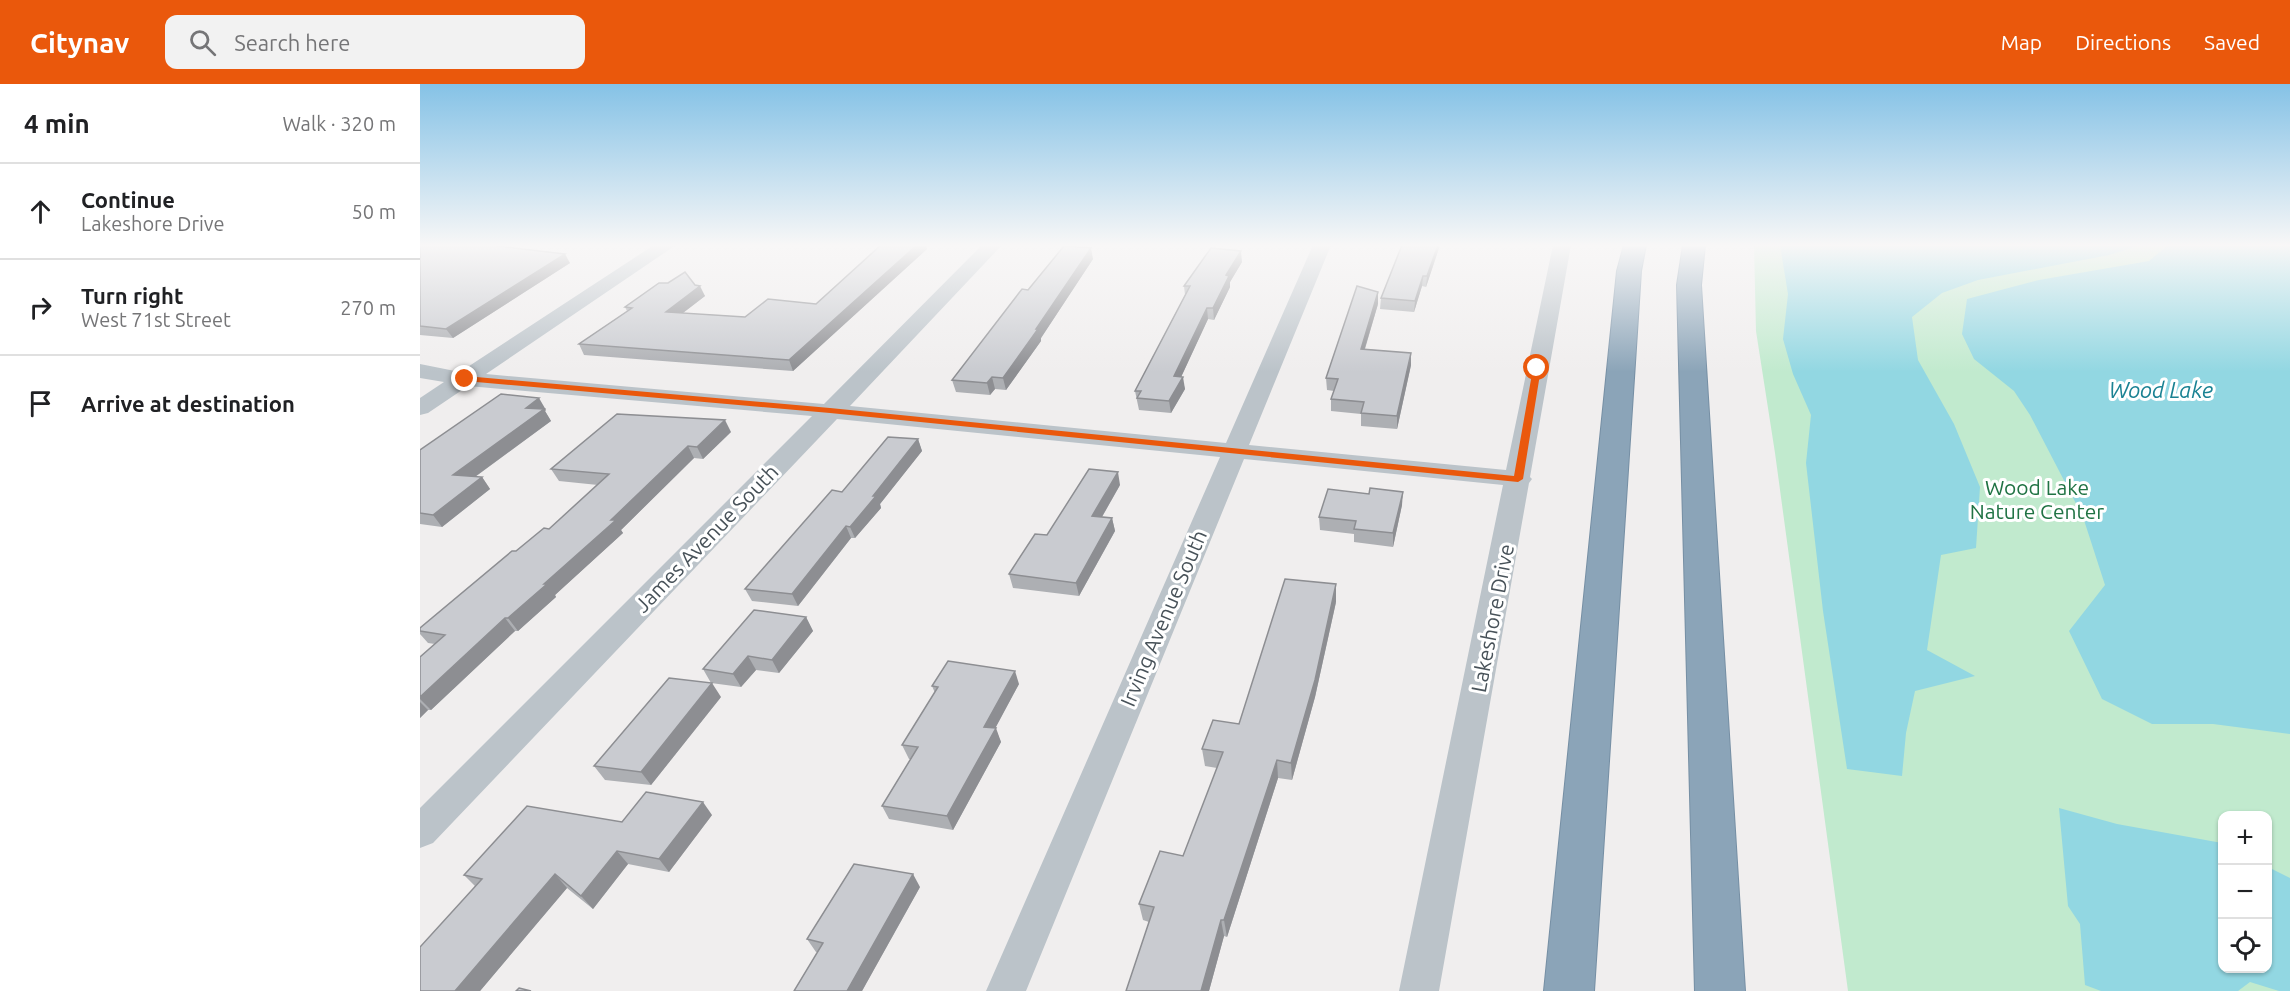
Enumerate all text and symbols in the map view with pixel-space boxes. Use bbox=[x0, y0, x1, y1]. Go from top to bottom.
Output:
search box bbox=[165, 15, 585, 69]
icon: search bbox=[186, 26, 219, 59]
text: Citynav bbox=[30, 27, 129, 58]
text: Search here bbox=[234, 30, 350, 55]
text: Map bbox=[2001, 30, 2042, 54]
text: Directions bbox=[2075, 30, 2171, 54]
text: Saved bbox=[2204, 30, 2260, 54]
text: 4 min bbox=[24, 109, 90, 138]
text: Walk · 320 m bbox=[283, 112, 396, 135]
text: Continue bbox=[81, 187, 175, 212]
icon: ahead bbox=[24, 195, 57, 228]
text: 50 m bbox=[352, 200, 396, 223]
text: Lakeshore Drive bbox=[81, 212, 225, 235]
text: Turn right bbox=[81, 283, 183, 308]
icon: right bbox=[24, 291, 57, 324]
text: 270 m bbox=[340, 296, 396, 319]
text: West 71st Street bbox=[81, 308, 231, 331]
route start bbox=[1523, 354, 1549, 380]
route end bbox=[451, 365, 477, 391]
water label: Wood Lake bbox=[2109, 377, 2213, 402]
icon: arrive bbox=[24, 387, 57, 420]
text: Arrive at destination bbox=[81, 391, 295, 416]
street label: James Avenue South bbox=[629, 459, 783, 617]
park label: Wood Lake Nature Center bbox=[1970, 475, 2104, 523]
street label: Irving Avenue South bbox=[1115, 526, 1211, 710]
street label: Lakeshore Drive bbox=[1466, 542, 1518, 694]
map controls bbox=[2218, 811, 2272, 973]
button: + bbox=[2218, 811, 2272, 865]
button: − bbox=[2218, 865, 2272, 919]
button: locate bbox=[2218, 919, 2272, 973]

